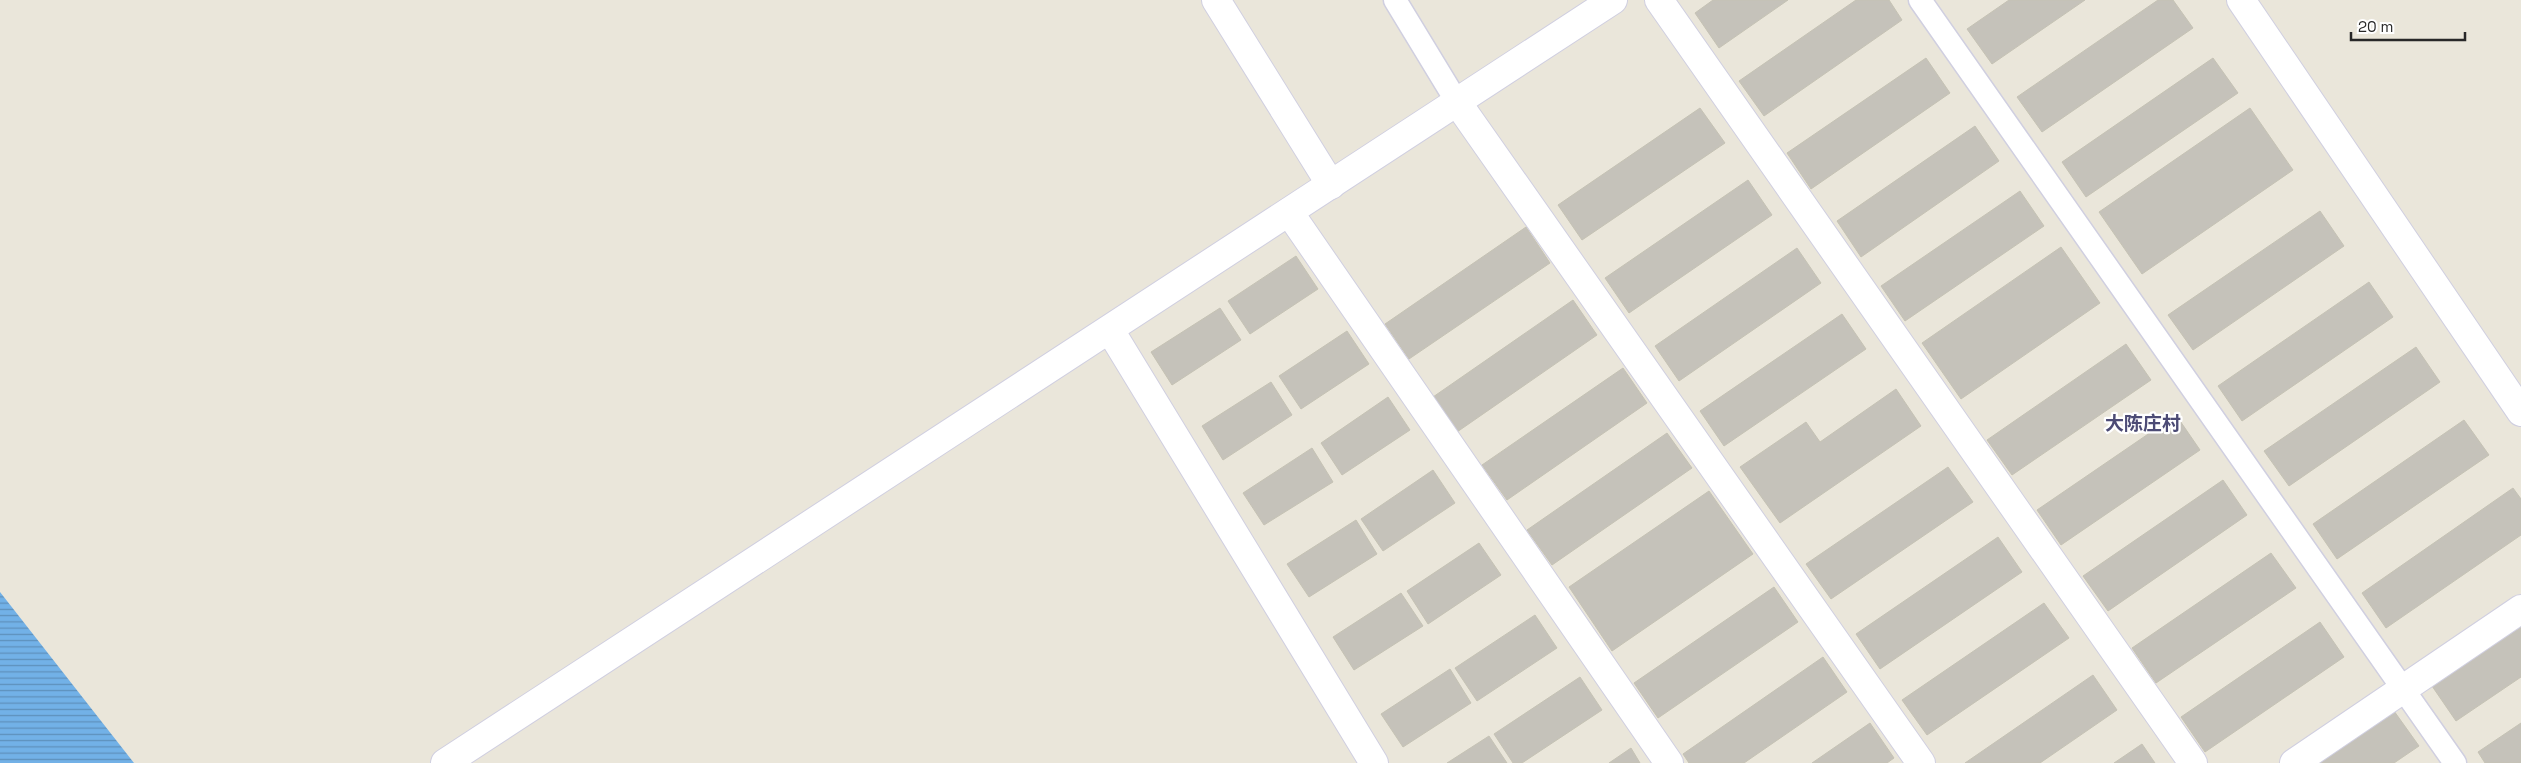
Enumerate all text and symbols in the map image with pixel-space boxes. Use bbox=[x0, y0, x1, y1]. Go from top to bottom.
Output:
scale bar bbox=[2351, 10, 2465, 42]
text: 20 m bbox=[2358, 17, 2393, 36]
district label: 大陈庄村 bbox=[2105, 411, 2181, 436]

